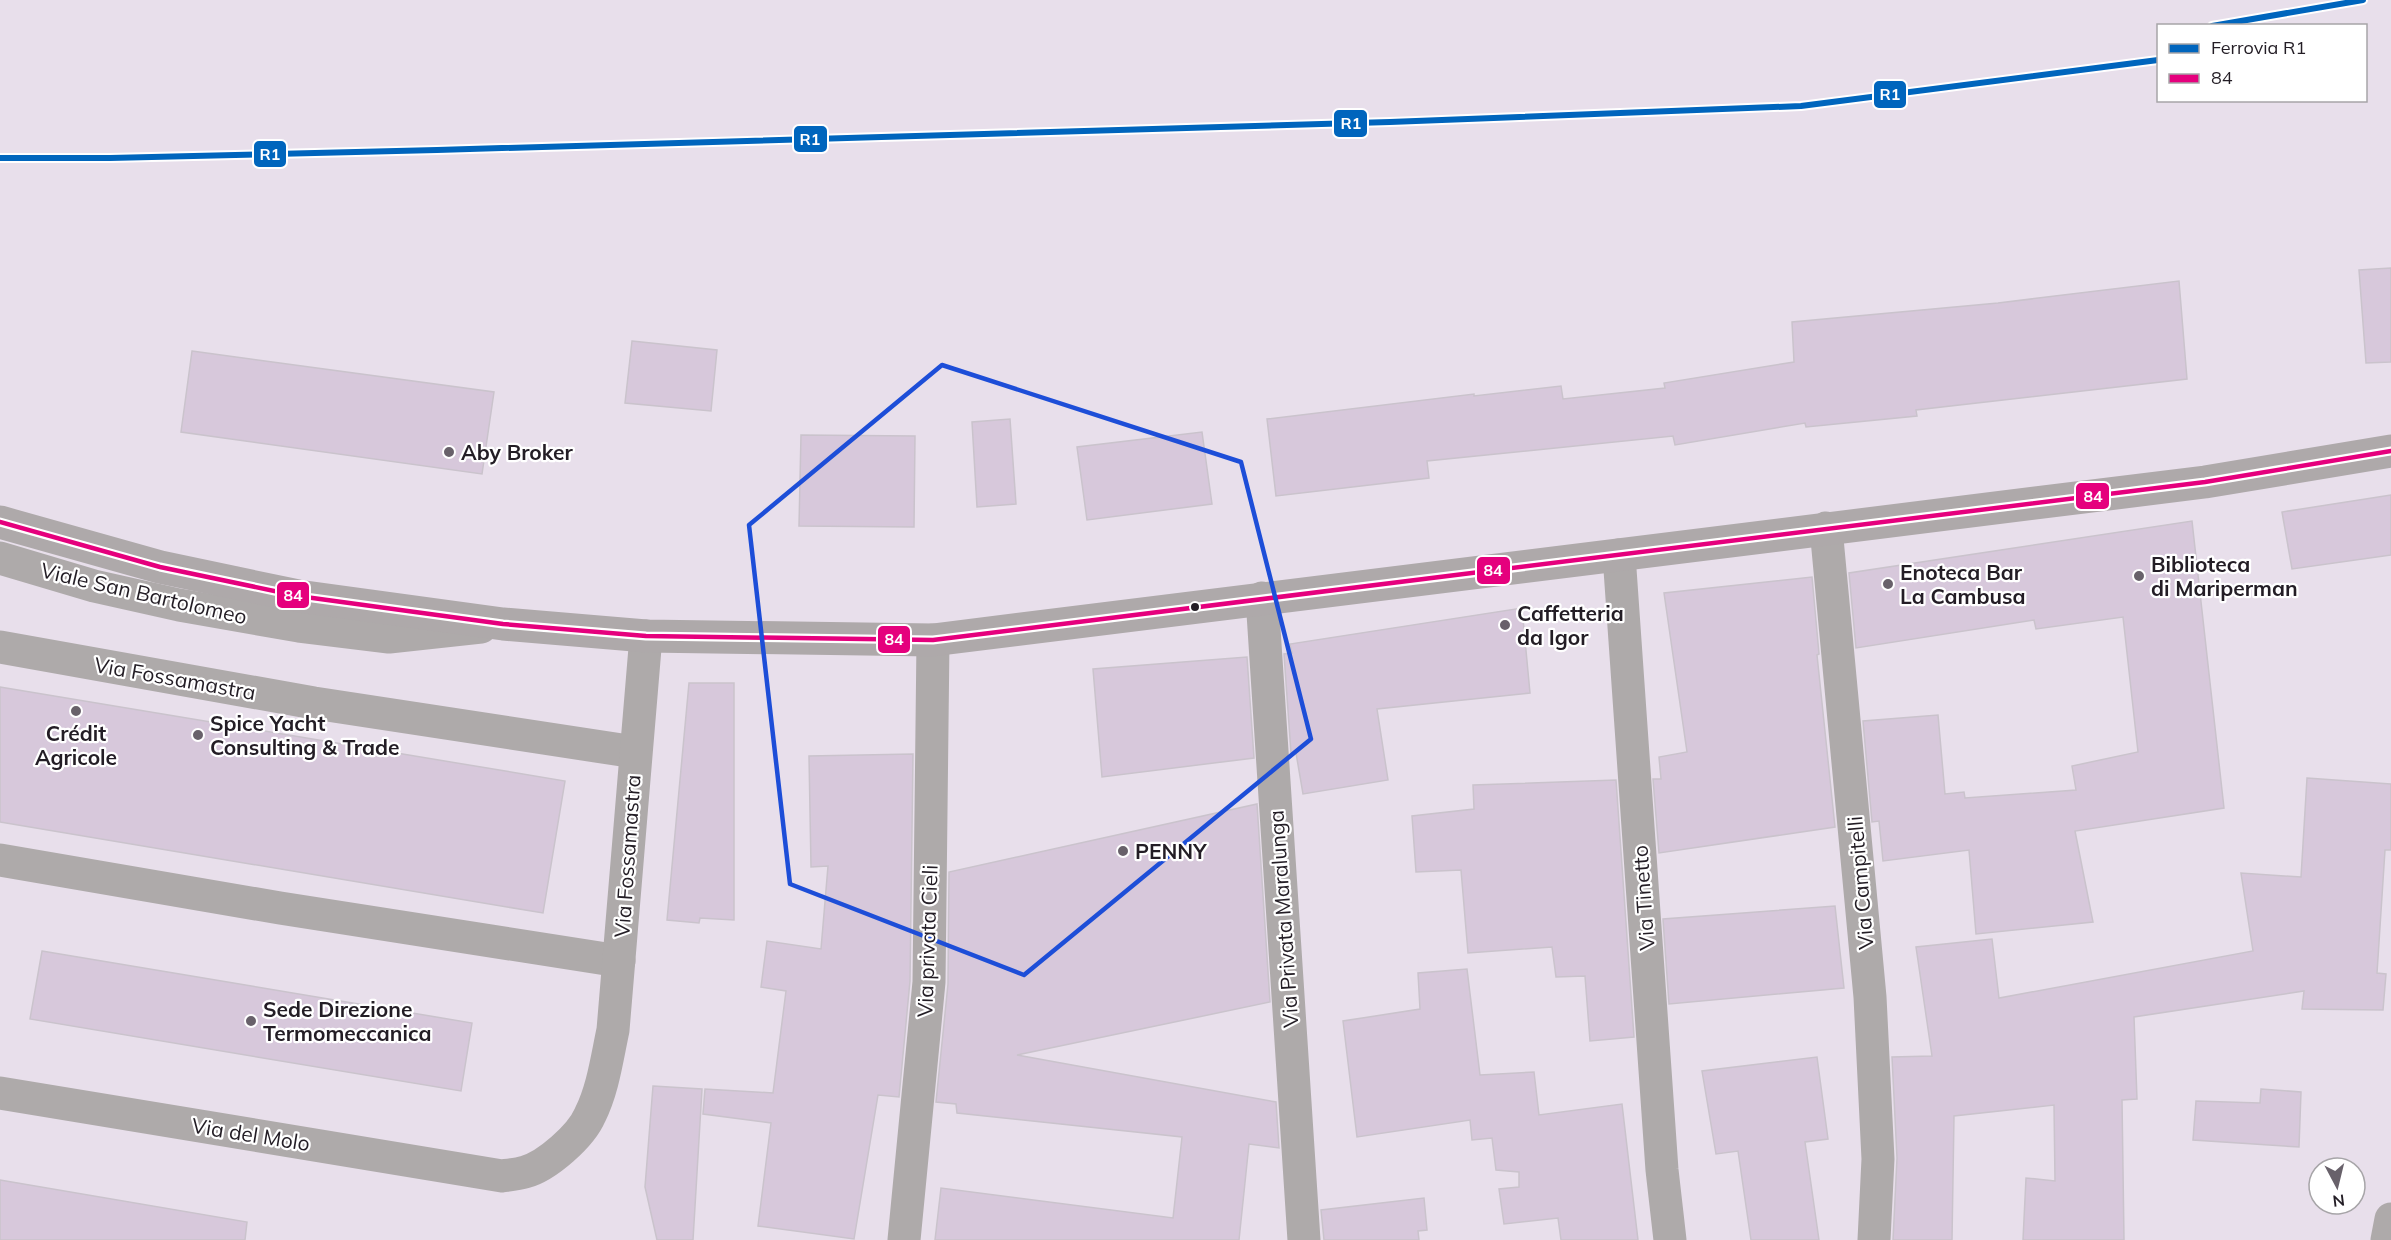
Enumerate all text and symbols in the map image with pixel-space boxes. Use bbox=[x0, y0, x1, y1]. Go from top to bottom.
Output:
legend bbox=[2157, 24, 2367, 102]
text: Ferrovia R1 bbox=[2211, 36, 2306, 59]
text: 84 bbox=[2211, 66, 2233, 89]
line badge: R1 bbox=[1873, 80, 1907, 109]
text: R1 bbox=[1880, 84, 1900, 104]
line badge: R1 bbox=[1333, 109, 1368, 138]
text: R1 bbox=[1341, 113, 1361, 133]
line badge: R1 bbox=[793, 125, 828, 153]
text: R1 bbox=[800, 129, 820, 149]
line badge: R1 bbox=[253, 140, 287, 168]
text: R1 bbox=[260, 144, 280, 164]
place label: Aby Broker bbox=[461, 439, 574, 465]
marker: Aby Broker bbox=[442, 445, 456, 459]
line badge: 84 bbox=[2075, 482, 2110, 510]
text: 84 bbox=[2083, 486, 2103, 506]
place label: Biblioteca di Mariperman bbox=[2151, 551, 2298, 601]
line badge: 84 bbox=[1476, 556, 1511, 585]
street label: Viale San Bartolomeo bbox=[38, 557, 250, 629]
place label: Enoteca Bar La Cambusa bbox=[1900, 559, 2026, 609]
text: 84 bbox=[1483, 560, 1503, 580]
marker: Biblioteca di Mariperman bbox=[2132, 569, 2146, 583]
marker: Enoteca Bar La Cambusa bbox=[1881, 577, 1895, 591]
line badge: 84 bbox=[276, 581, 310, 609]
text: 84 bbox=[283, 585, 303, 605]
place label: Caffetteria da Igor bbox=[1517, 600, 1624, 650]
unlabelled marker bbox=[1189, 601, 1201, 613]
marker: Caffetteria da Igor bbox=[1498, 618, 1512, 632]
line badge: 84 bbox=[877, 625, 911, 654]
text: 84 bbox=[884, 629, 904, 649]
street label: Via Fossamastra bbox=[92, 651, 258, 705]
marker: Crédit Agricole bbox=[69, 704, 83, 718]
place label: Spice Yacht Consulting & Trade bbox=[210, 710, 399, 760]
place label: Crédit Agricole bbox=[35, 720, 117, 770]
marker: Spice Yacht Consulting & Trade bbox=[191, 728, 205, 742]
street label: Via Fossamastra bbox=[608, 774, 646, 938]
street label: Via Privata Maralunga bbox=[1262, 809, 1304, 1029]
street label: Via Campitelli bbox=[1841, 815, 1879, 951]
place label: PENNY bbox=[1135, 838, 1207, 864]
marker: PENNY bbox=[1116, 844, 1130, 858]
street label: Via Tinetto bbox=[1626, 844, 1660, 952]
street label: Via privata Cieli bbox=[911, 864, 943, 1018]
place label: Sede Direzione Termomeccanica bbox=[263, 996, 431, 1046]
marker: Sede Direzione Termomeccanica bbox=[244, 1014, 258, 1028]
street label: Via del Molo bbox=[190, 1112, 312, 1156]
north arrow bbox=[2307, 1156, 2367, 1216]
text: N bbox=[2332, 1190, 2346, 1212]

